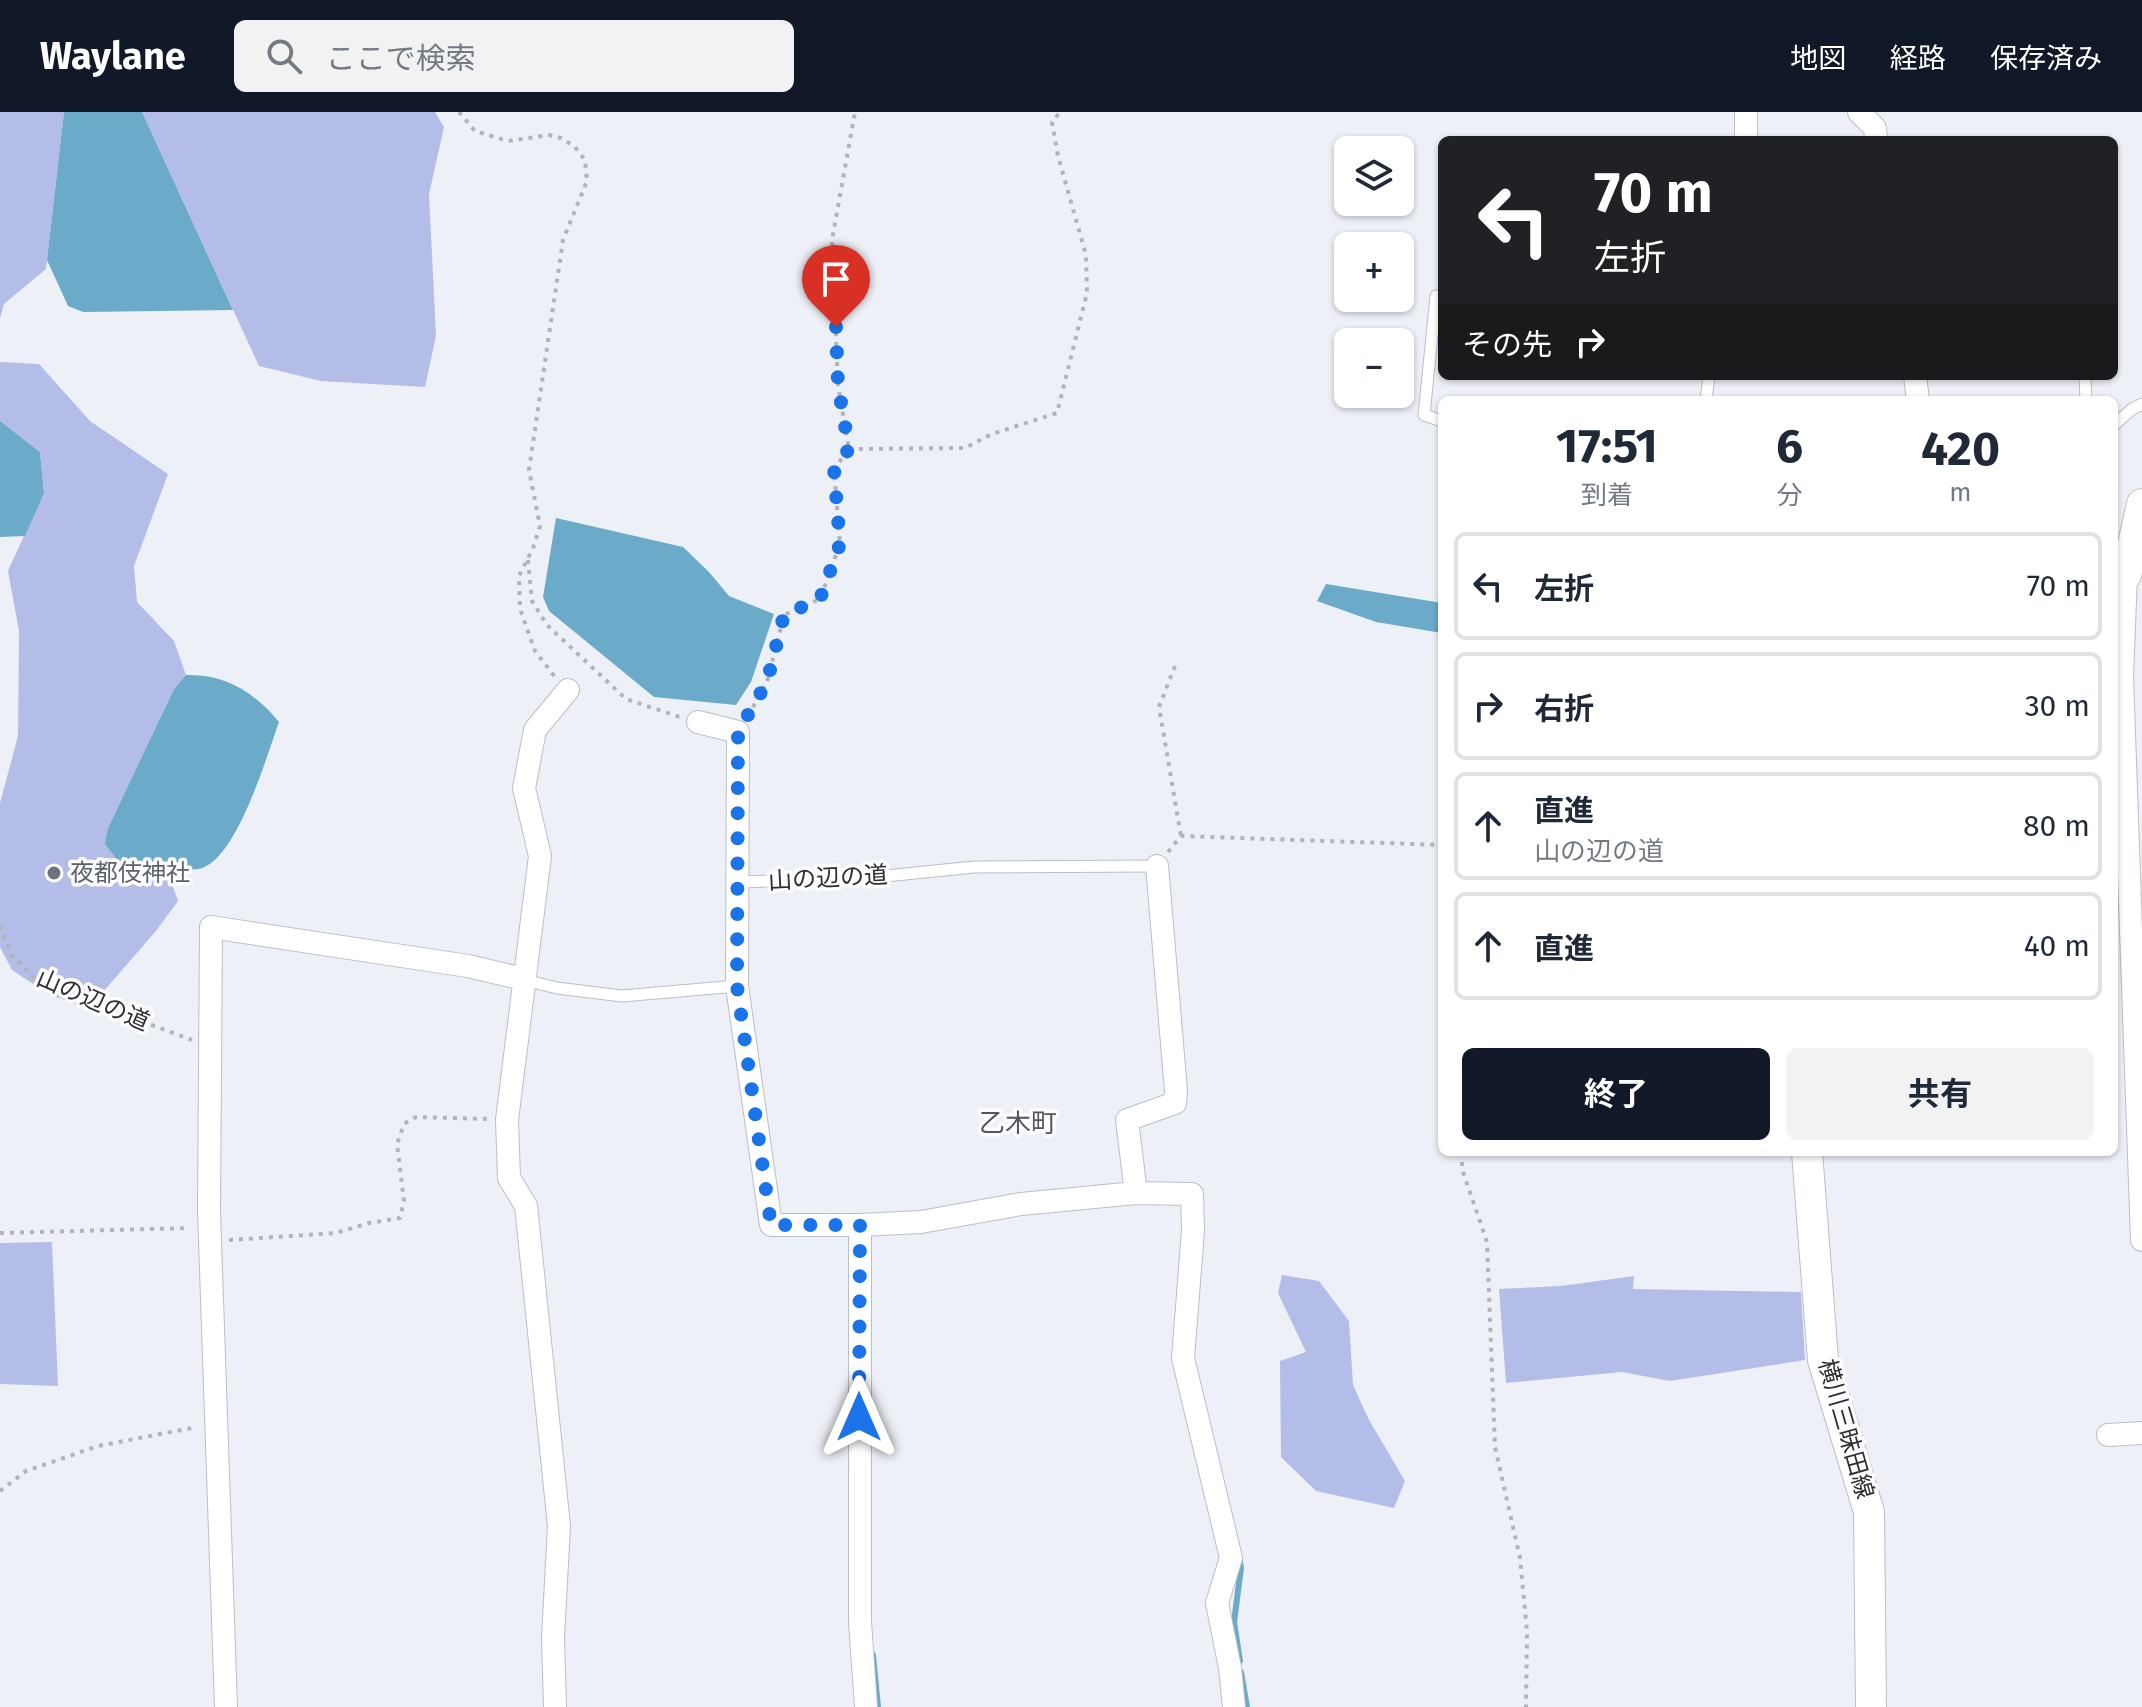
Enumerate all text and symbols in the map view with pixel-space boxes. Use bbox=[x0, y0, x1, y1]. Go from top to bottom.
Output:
search box bbox=[234, 20, 794, 92]
text: Waylane bbox=[40, 33, 186, 79]
icon: search bbox=[262, 34, 306, 78]
text: ここで検索 bbox=[326, 41, 476, 77]
text: 地図 bbox=[1790, 42, 1846, 75]
text: 経路 bbox=[1890, 42, 1946, 75]
text: 保存済み bbox=[1990, 42, 2102, 75]
map controls bbox=[1334, 136, 1414, 408]
button: layers bbox=[1334, 136, 1414, 216]
text: 70 m bbox=[1594, 160, 1713, 227]
icon: left bbox=[1462, 168, 1566, 272]
button: + bbox=[1334, 232, 1414, 312]
text: 左折 bbox=[1594, 236, 1666, 280]
pin bbox=[802, 245, 870, 327]
icon: arrive bbox=[814, 257, 858, 301]
icon: right bbox=[1568, 320, 1612, 364]
text: その先 bbox=[1462, 327, 1552, 363]
button: − bbox=[1334, 328, 1414, 408]
text: 17:51 bbox=[1556, 417, 1658, 475]
text: 6 bbox=[1776, 417, 1803, 475]
text: 420 bbox=[1921, 420, 2000, 478]
text: m bbox=[1949, 477, 1972, 508]
text: 到着 bbox=[1581, 480, 1633, 511]
text: 分 bbox=[1776, 480, 1802, 511]
icon: left bbox=[1466, 564, 1510, 608]
text: 70 m bbox=[2027, 568, 2090, 604]
text: 左折 bbox=[1534, 571, 1594, 607]
icon: right bbox=[1466, 684, 1510, 728]
text: 30 m bbox=[2025, 688, 2090, 724]
text: 右折 bbox=[1534, 691, 1594, 727]
text: 直進 bbox=[1534, 793, 1594, 829]
icon: ahead bbox=[1466, 804, 1510, 848]
text: 80 m bbox=[2023, 808, 2090, 844]
text: 山の辺の道 bbox=[1534, 836, 1664, 867]
place label: 夜都伎神社 bbox=[70, 859, 190, 887]
street label: 山の辺の道 bbox=[767, 861, 889, 895]
marker: 夜都伎神社 bbox=[45, 864, 63, 882]
icon: ahead bbox=[1466, 924, 1510, 968]
text: 40 m bbox=[2024, 928, 2090, 964]
text: 直進 bbox=[1534, 931, 1594, 967]
street label: 山の辺の道 bbox=[32, 964, 154, 1036]
button: 終了 bbox=[1462, 1048, 1770, 1140]
button: 共有 bbox=[1786, 1048, 2094, 1140]
district label: 乙木町 bbox=[979, 1108, 1057, 1139]
street label: 横川三昧田線 bbox=[1813, 1356, 1879, 1502]
position arrow bbox=[817, 1375, 901, 1459]

